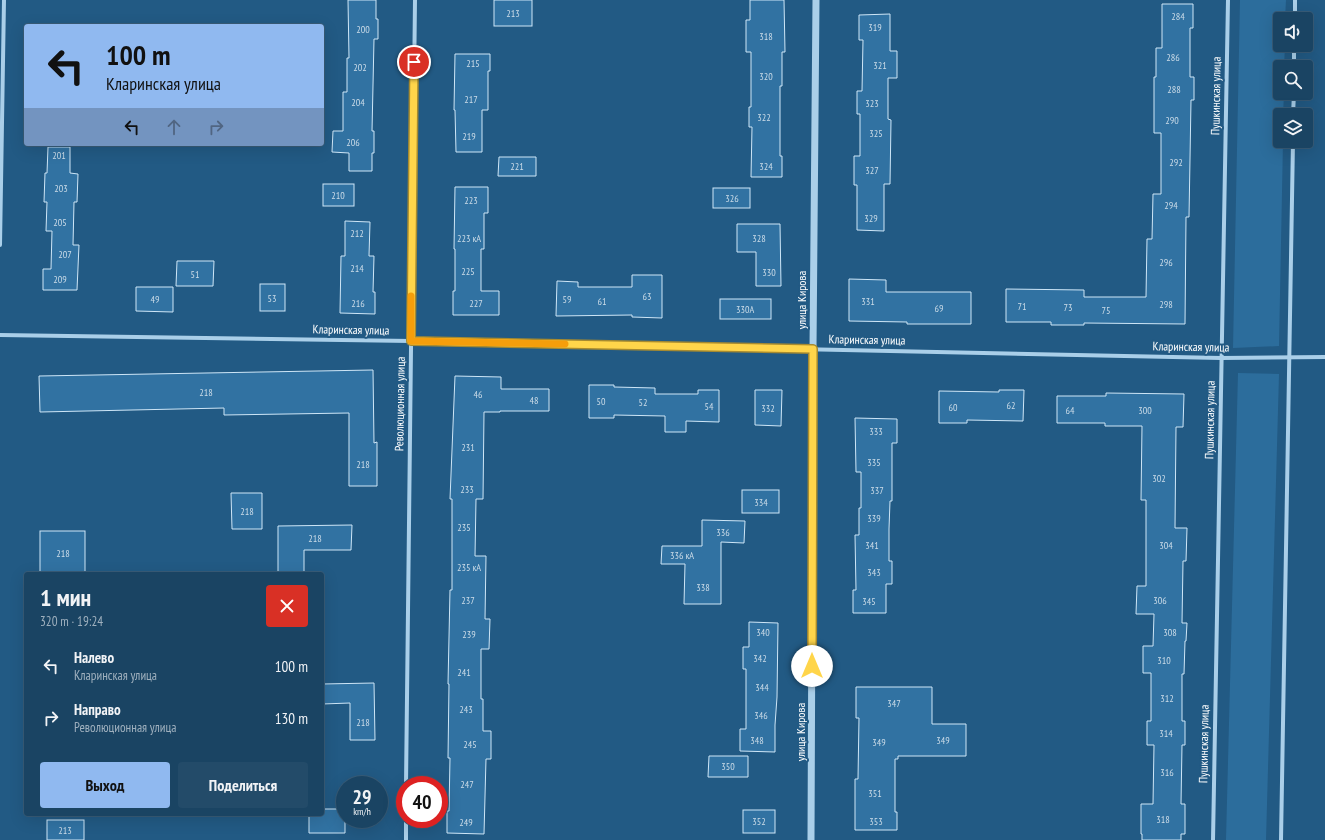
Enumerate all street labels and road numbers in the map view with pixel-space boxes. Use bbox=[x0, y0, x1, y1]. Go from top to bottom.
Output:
street label: Пушкинская улица bbox=[1207, 56, 1224, 135]
street label: улица Кирова bbox=[794, 271, 809, 329]
street label: Кларинская улица bbox=[313, 321, 390, 338]
street label: Кларинская улица bbox=[829, 331, 906, 348]
street label: Кларинская улица bbox=[1153, 338, 1230, 355]
street label: Революционная улица bbox=[391, 356, 408, 451]
street label: Пушкинская улица bbox=[1201, 380, 1218, 459]
street label: улица Кирова bbox=[793, 703, 808, 761]
street label: Пушкинская улица bbox=[1195, 704, 1212, 783]

